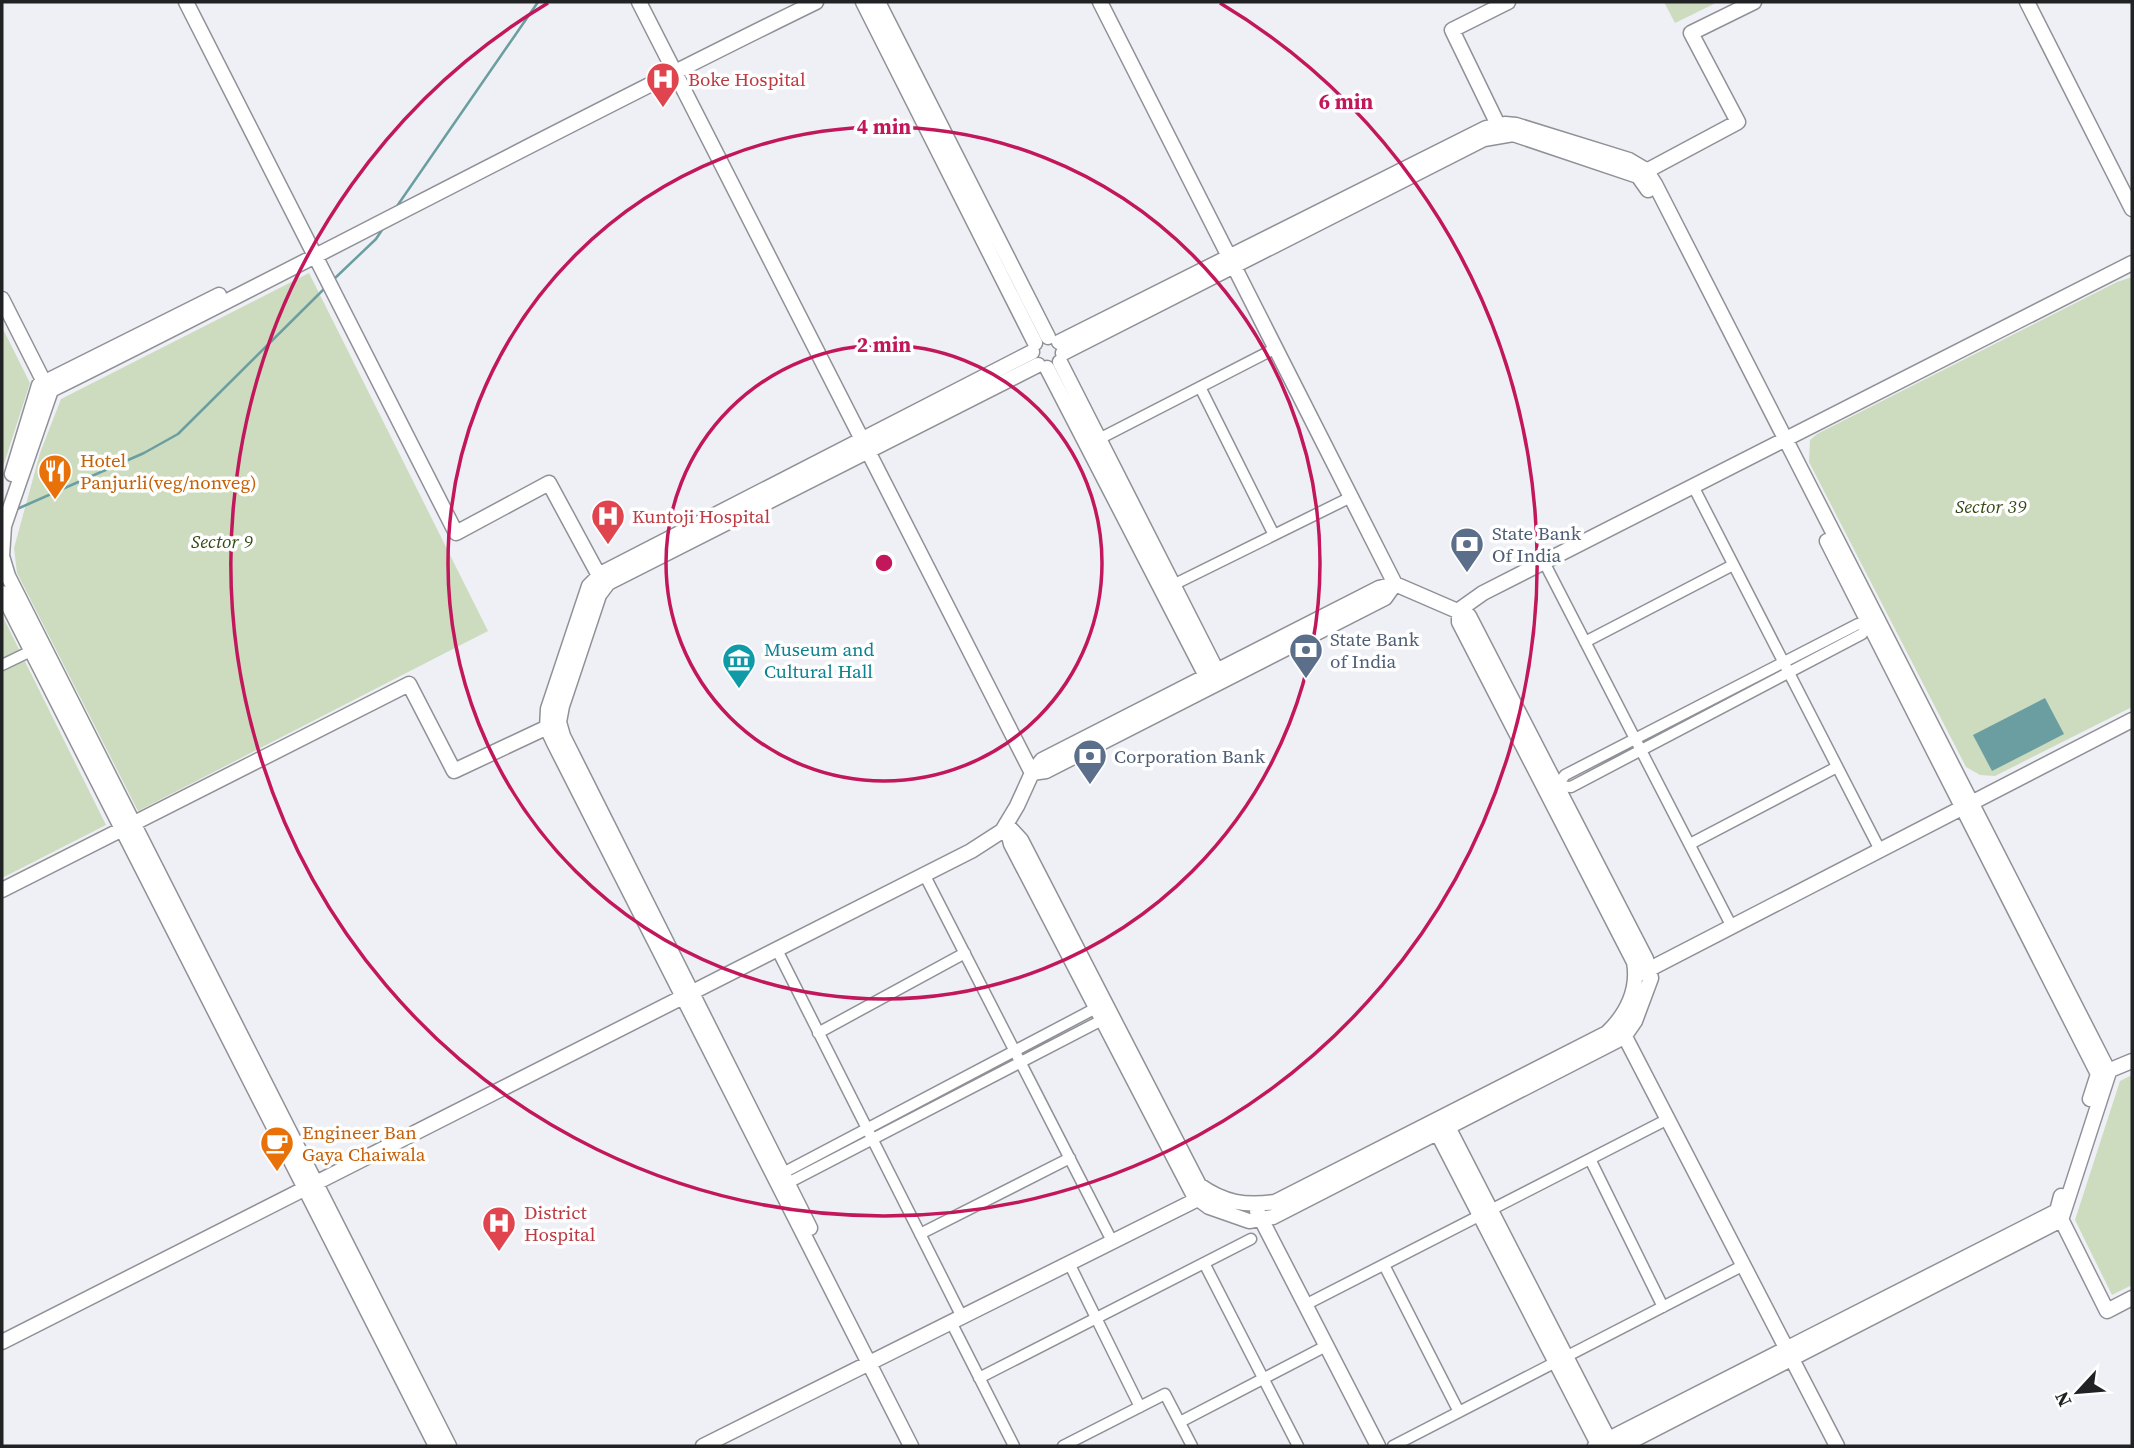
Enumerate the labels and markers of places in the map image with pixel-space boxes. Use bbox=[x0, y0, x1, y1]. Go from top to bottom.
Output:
hospital icon: Boke Hospital bbox=[644, 60, 682, 109]
place label: Boke Hospital bbox=[688, 66, 806, 92]
place label: Hotel Panjurli(veg/nonveg) bbox=[80, 447, 257, 495]
restaurant icon: Hotel Panjurli(veg/nonveg) bbox=[36, 452, 74, 501]
hospital icon: Kuntoji Hospital bbox=[589, 497, 627, 546]
place label: Kuntoji Hospital bbox=[632, 503, 770, 529]
place label: State Bank Of India bbox=[1492, 520, 1582, 568]
bank icon: State Bank Of India bbox=[1448, 525, 1486, 574]
centre of rings bbox=[872, 551, 896, 575]
place label: State Bank of India bbox=[1330, 626, 1420, 674]
bank icon: State Bank of India bbox=[1287, 631, 1325, 680]
place label: Museum and Cultural Hall bbox=[764, 636, 874, 684]
museum icon: Museum and Cultural Hall bbox=[720, 641, 758, 690]
bank icon: Corporation Bank bbox=[1071, 737, 1109, 786]
place label: Corporation Bank bbox=[1114, 743, 1266, 769]
place label: Engineer Ban Gaya Chaiwala bbox=[302, 1119, 426, 1167]
cafe icon: Engineer Ban Gaya Chaiwala bbox=[258, 1124, 296, 1173]
place label: District Hospital bbox=[524, 1199, 596, 1247]
hospital icon: District Hospital bbox=[480, 1204, 518, 1253]

